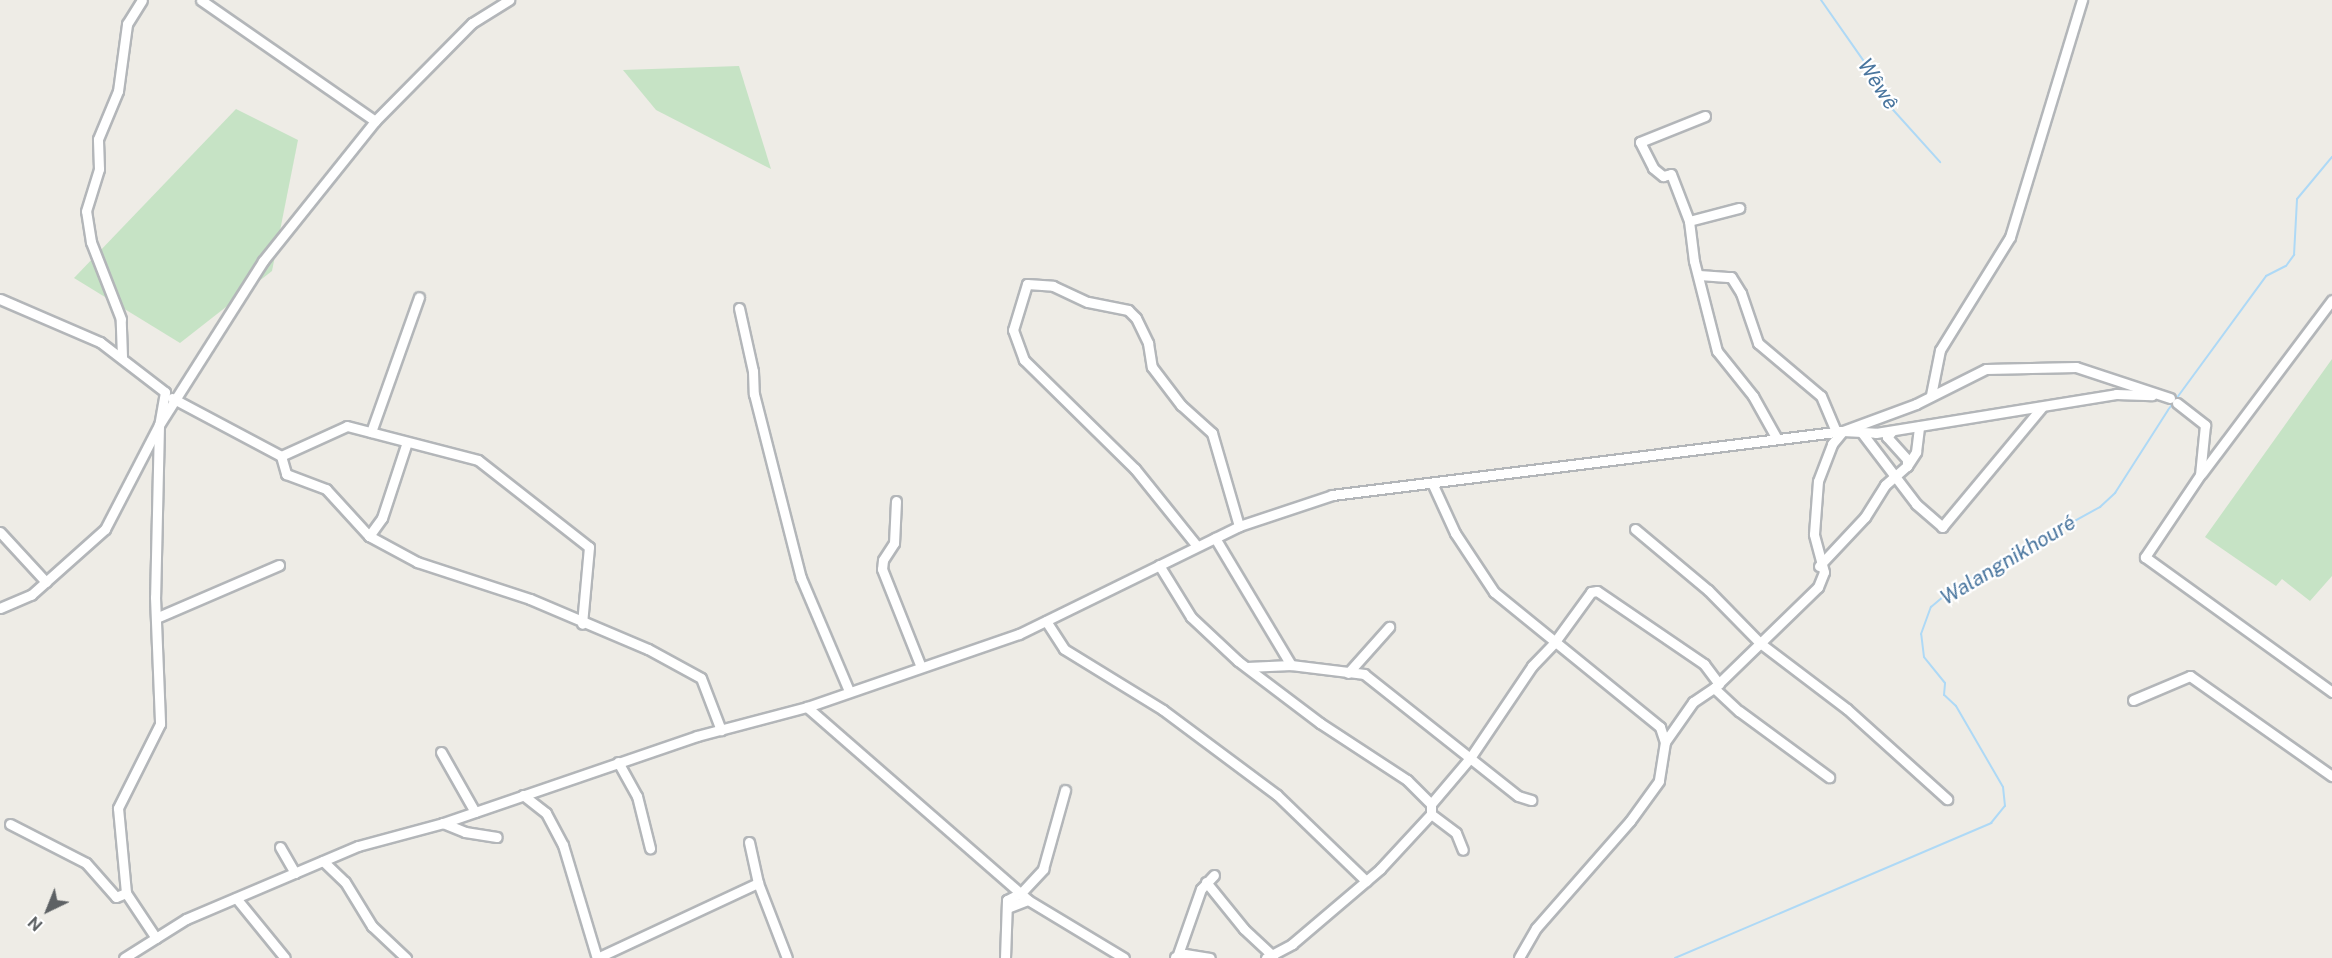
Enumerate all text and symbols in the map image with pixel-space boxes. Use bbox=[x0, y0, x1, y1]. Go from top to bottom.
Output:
water label: Wêwê bbox=[1852, 54, 1904, 114]
water label: Walangnikhouré bbox=[1936, 510, 2080, 610]
north arrow bbox=[18, 880, 78, 940]
text: N bbox=[24, 912, 46, 935]

